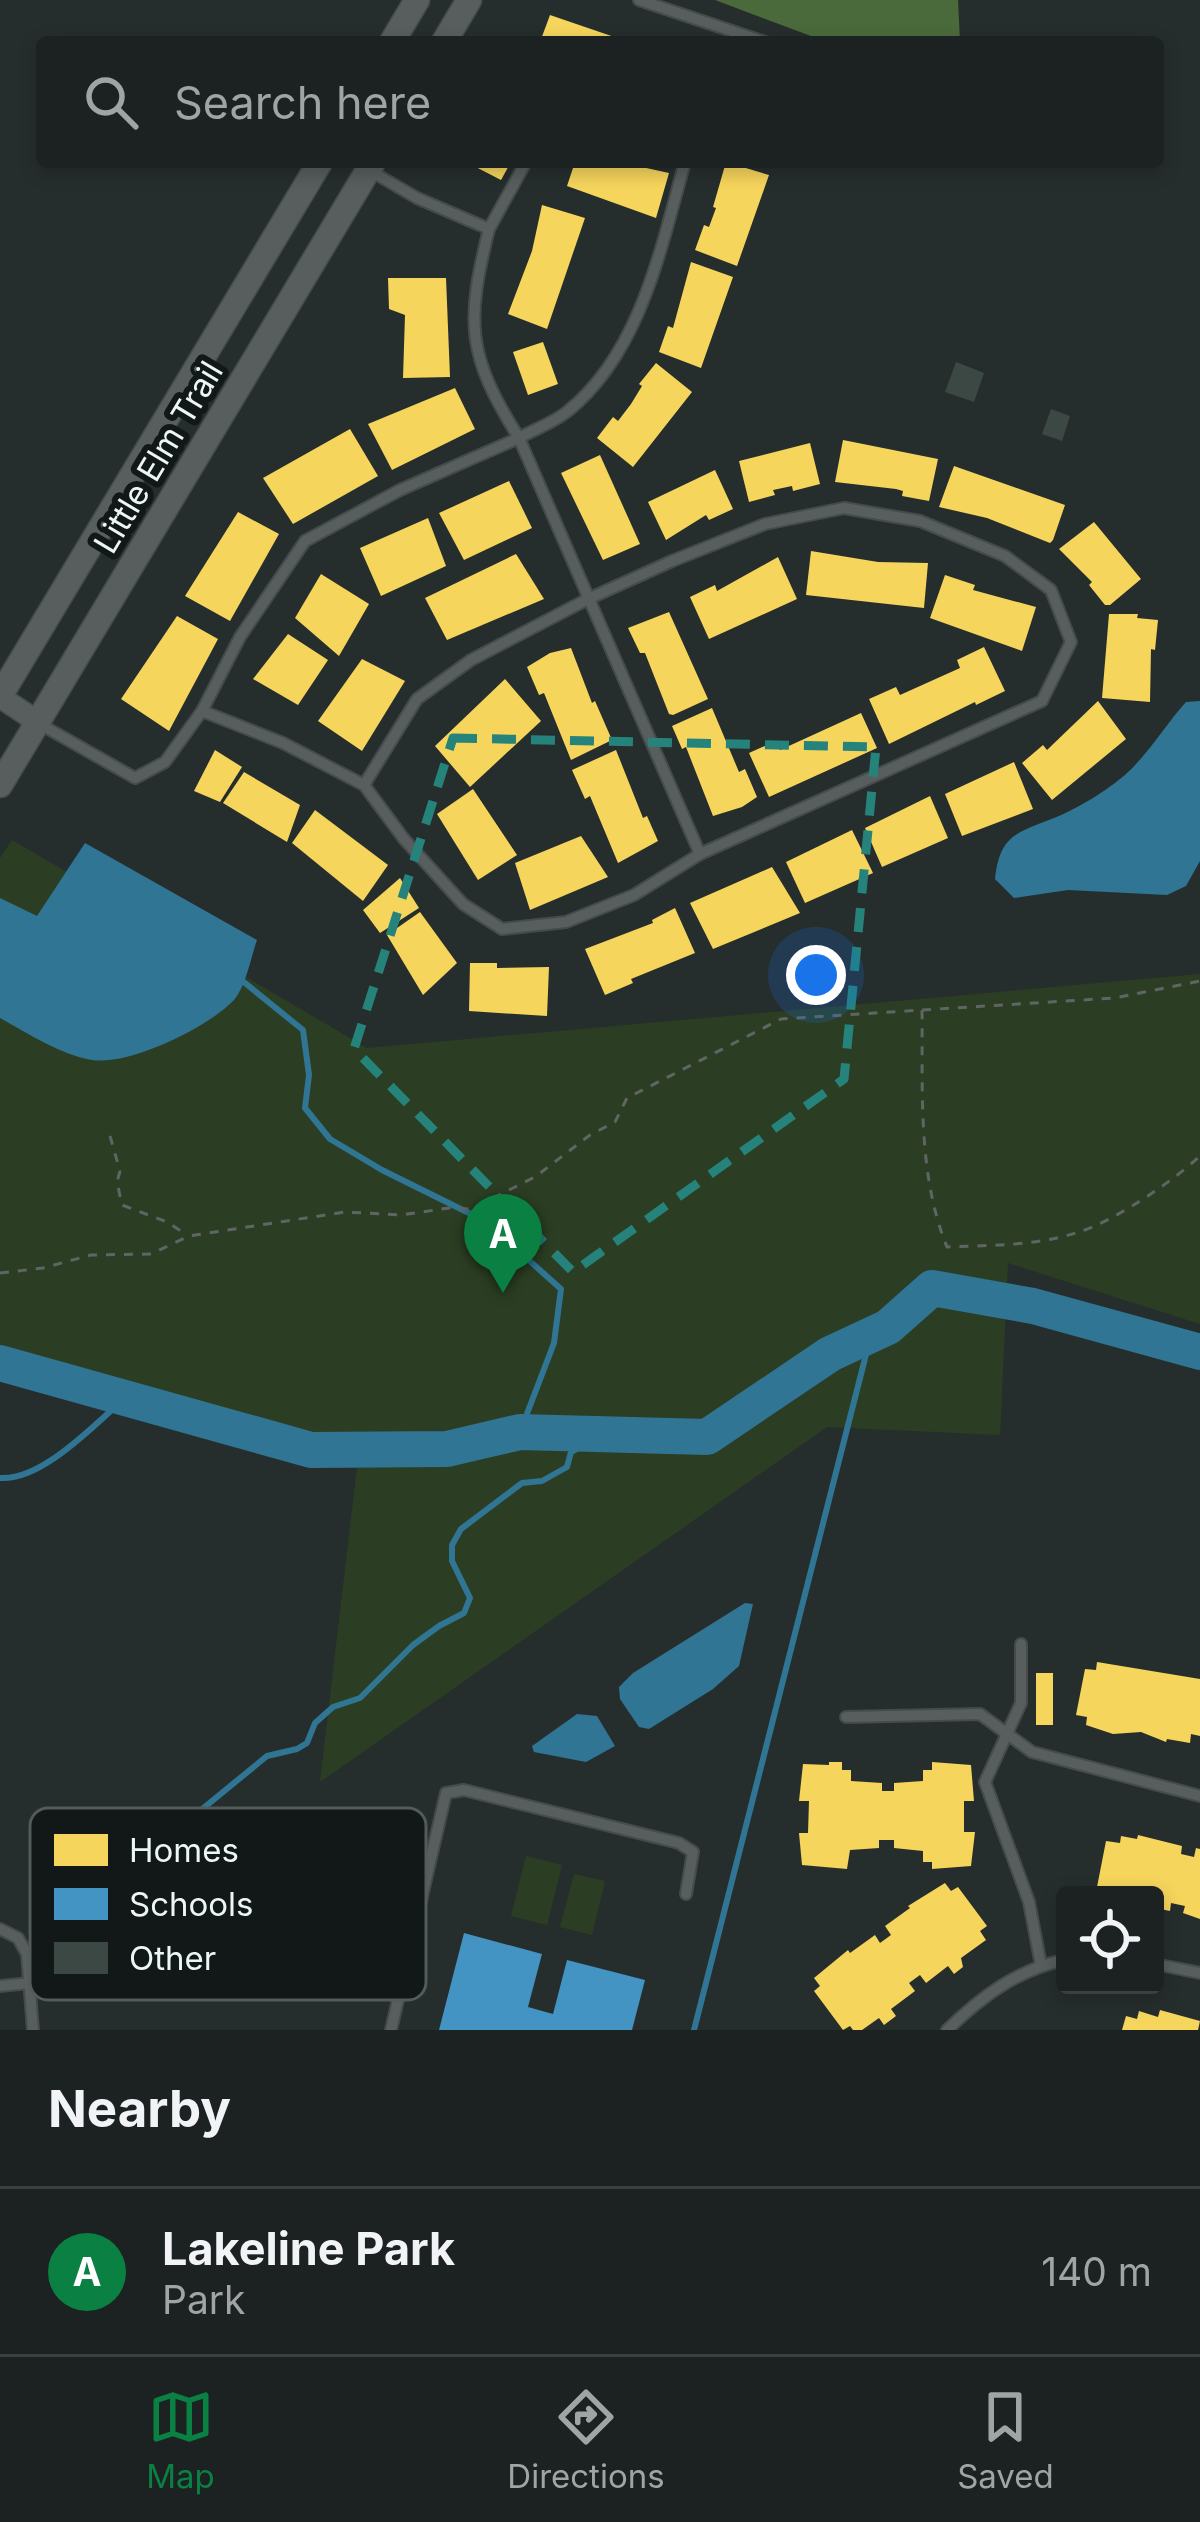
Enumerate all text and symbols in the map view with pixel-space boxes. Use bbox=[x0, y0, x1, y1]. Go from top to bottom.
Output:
search box bbox=[36, 36, 1164, 168]
icon: search bbox=[78, 69, 144, 135]
text: Search here bbox=[174, 75, 431, 130]
street label: Little Elm Trail bbox=[85, 354, 231, 560]
your location bbox=[786, 945, 846, 1005]
pin: A bbox=[464, 1194, 542, 1293]
legend bbox=[30, 1808, 426, 2000]
text: Homes bbox=[129, 1830, 239, 1870]
text: Schools bbox=[129, 1884, 254, 1924]
map controls bbox=[1056, 1886, 1164, 1994]
button: locate bbox=[1056, 1886, 1164, 1994]
text: Other bbox=[129, 1938, 216, 1978]
text: Nearby bbox=[48, 2078, 231, 2139]
text: Lakeline Park bbox=[162, 2221, 455, 2276]
text: A bbox=[72, 2248, 102, 2295]
text: 140 m bbox=[1041, 2248, 1152, 2295]
text: Park bbox=[162, 2276, 246, 2323]
tab: Map bbox=[146, 2384, 215, 2496]
tab: Directions bbox=[507, 2384, 665, 2496]
tab: Saved bbox=[957, 2384, 1054, 2496]

